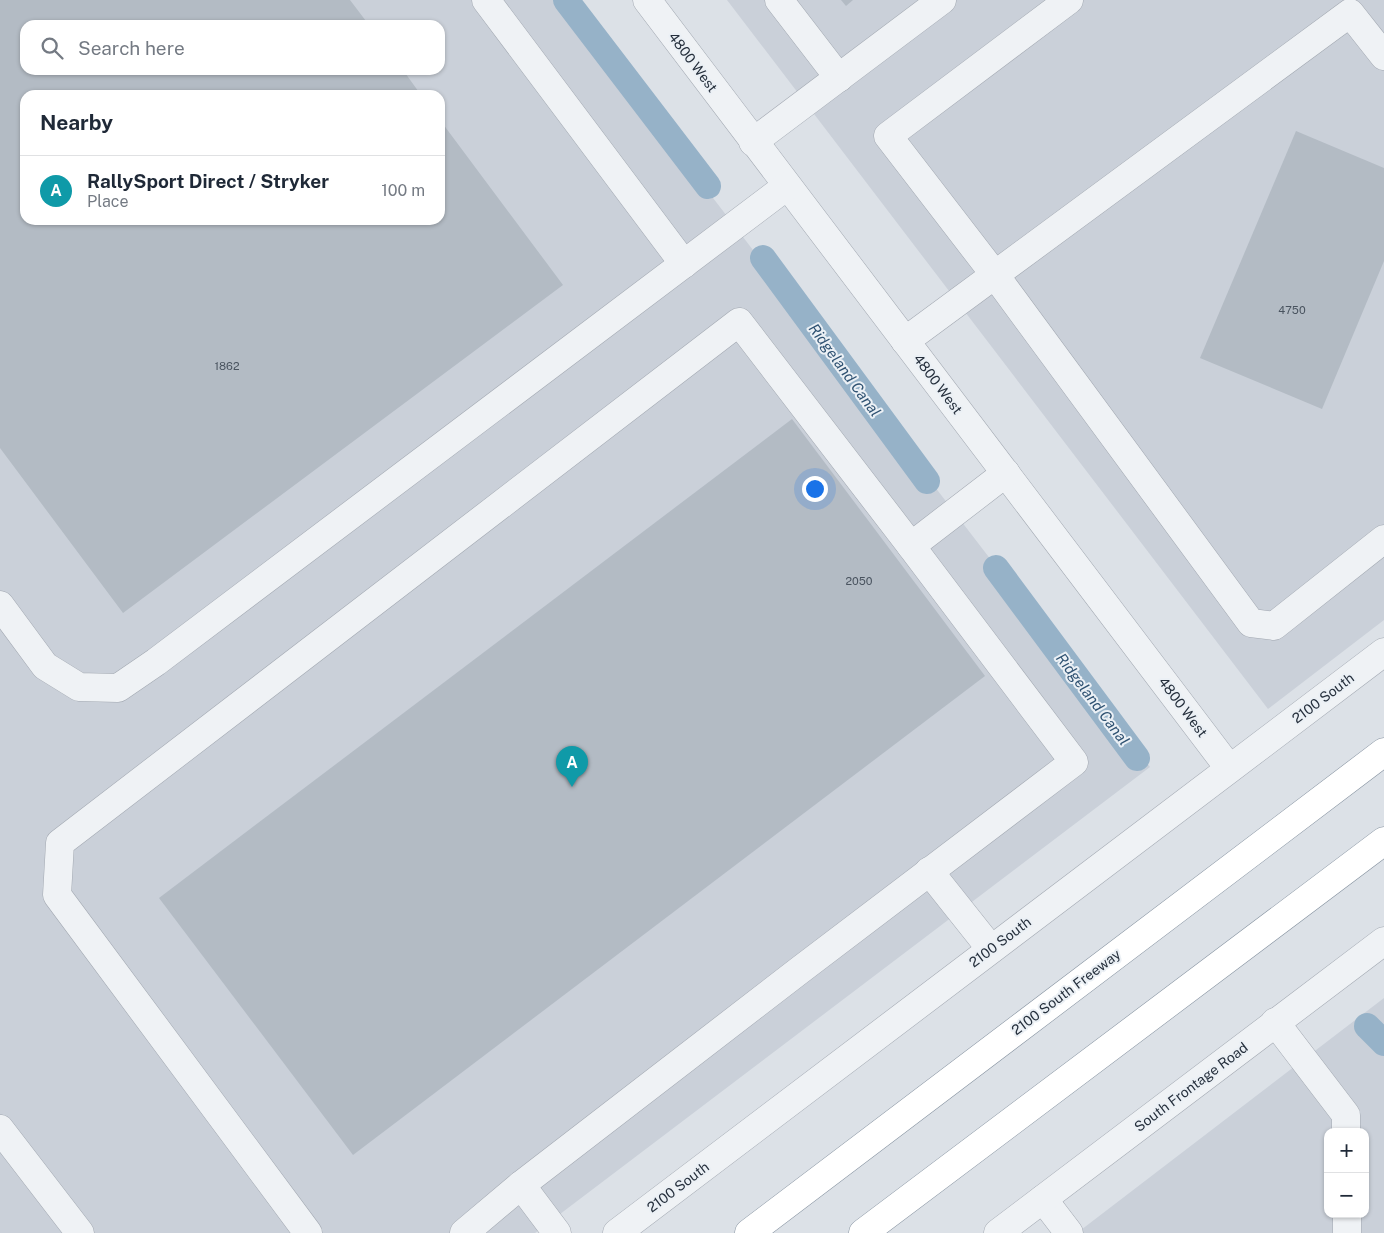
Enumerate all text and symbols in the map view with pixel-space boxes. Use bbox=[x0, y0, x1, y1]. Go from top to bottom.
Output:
search box bbox=[20, 20, 445, 75]
street label: 4800 West bbox=[665, 29, 721, 95]
icon: search bbox=[38, 34, 66, 62]
text: Search here bbox=[78, 37, 185, 59]
text: Nearby bbox=[40, 110, 113, 135]
text: RallySport Direct / Stryker bbox=[87, 170, 329, 192]
text: A bbox=[50, 181, 62, 200]
text: 100 m bbox=[381, 181, 425, 200]
text: Place bbox=[87, 192, 129, 211]
house number: 4750 bbox=[1278, 304, 1306, 316]
water label: Ridgeland Canal bbox=[806, 320, 884, 420]
street label: 4800 West bbox=[910, 351, 966, 417]
house number: 1862 bbox=[215, 360, 240, 372]
your location bbox=[802, 476, 828, 502]
house number: 2050 bbox=[845, 575, 873, 587]
water label: Ridgeland Canal bbox=[1053, 650, 1133, 748]
street label: 2100 South bbox=[1289, 670, 1357, 726]
street label: 4800 West bbox=[1155, 674, 1211, 740]
pin: A bbox=[556, 746, 588, 787]
street label: 2100 South bbox=[966, 914, 1034, 970]
street label: 2100 South Freeway bbox=[1008, 946, 1124, 1038]
street label: South Frontage Road bbox=[1131, 1039, 1251, 1135]
map controls bbox=[1324, 1128, 1369, 1218]
button: + bbox=[1324, 1128, 1369, 1173]
street label: 2100 South bbox=[644, 1159, 712, 1215]
button: − bbox=[1324, 1173, 1369, 1218]

